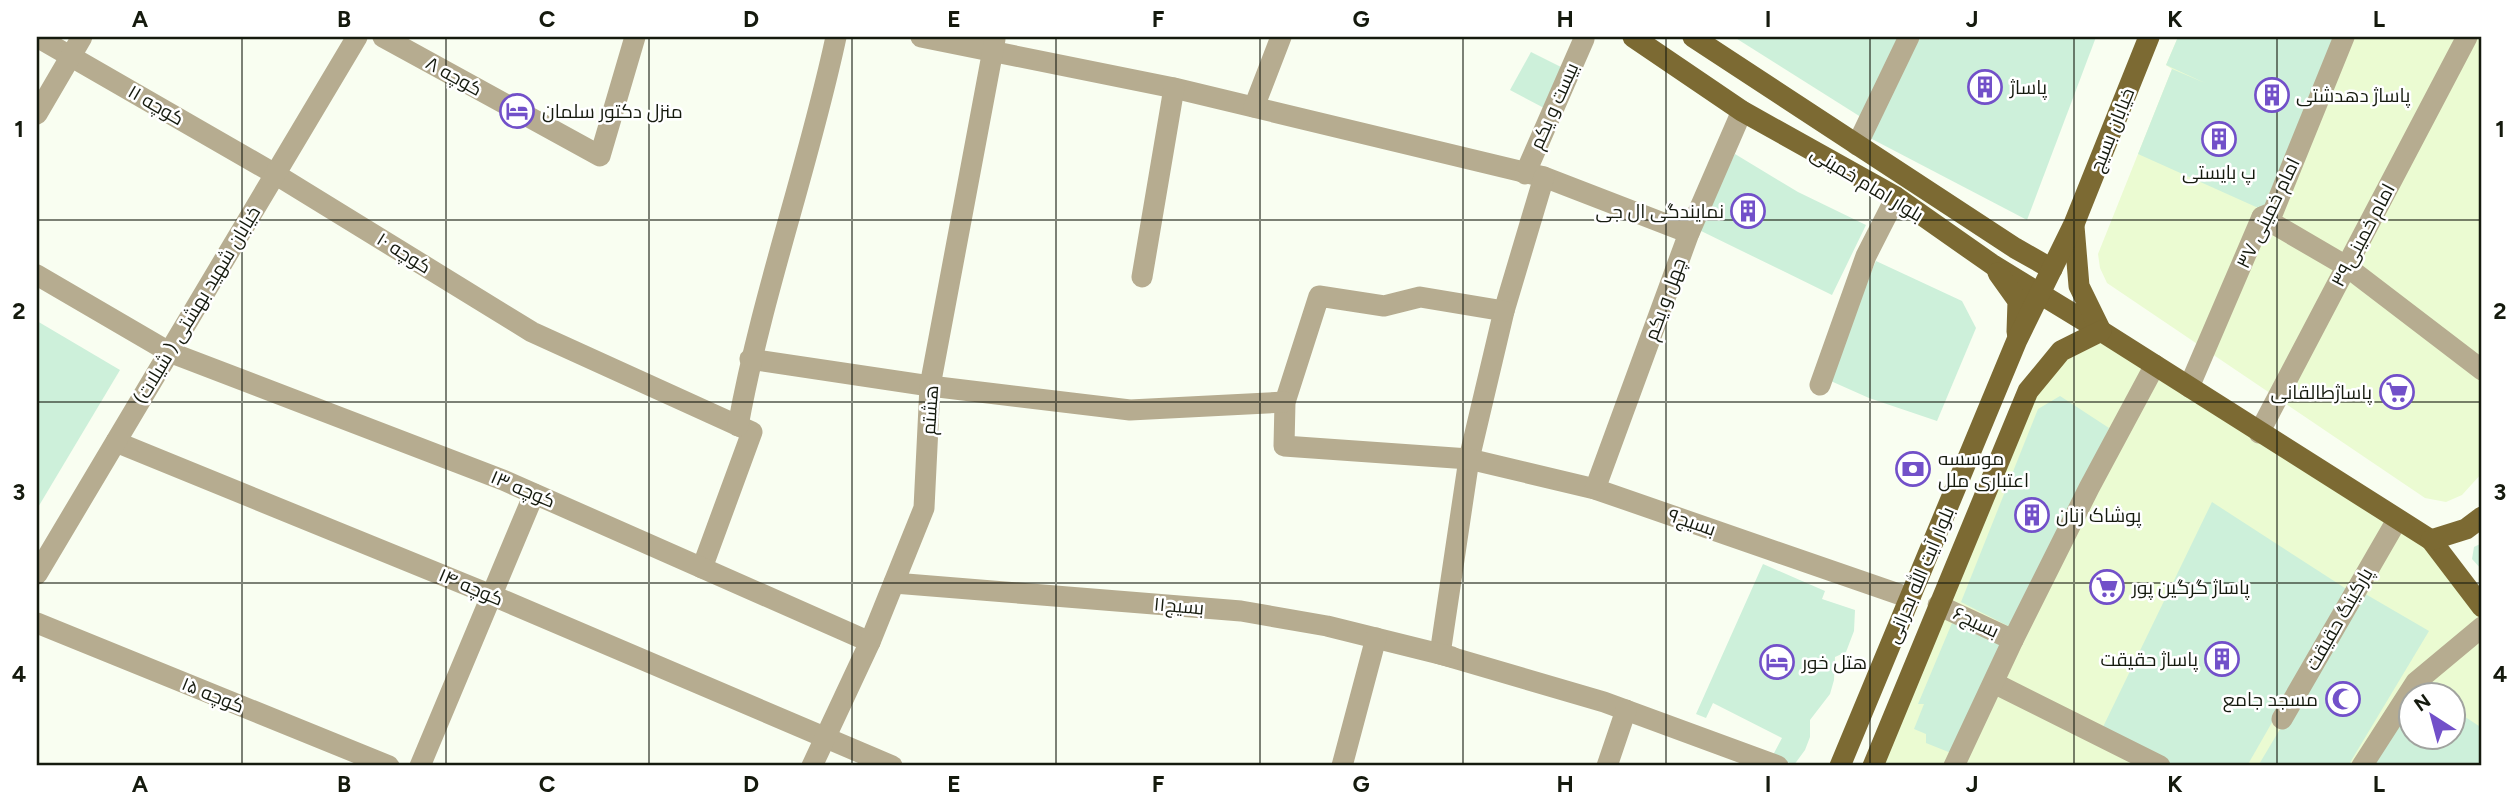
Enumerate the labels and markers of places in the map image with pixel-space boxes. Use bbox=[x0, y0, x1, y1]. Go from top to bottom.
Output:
building icon: پاساژ bbox=[1966, 68, 2004, 106]
place label: پاساژ bbox=[2009, 76, 2047, 100]
building icon: پاساژ دهدشتی bbox=[2253, 76, 2291, 114]
place label: پاساژ دهدشتی bbox=[2296, 84, 2410, 108]
hotel icon: منزل دکتور سلمان bbox=[498, 92, 536, 130]
place label: منزل دکتور سلمان bbox=[542, 100, 683, 123]
building icon: پ بایستی bbox=[2200, 120, 2238, 158]
place label: پ بایستی bbox=[2182, 161, 2256, 185]
building icon: نمایندگی ال جی bbox=[1729, 192, 1767, 230]
place label: نمایندگی ال جی bbox=[1596, 200, 1724, 223]
supermarket icon: پاساژطالقانی bbox=[2378, 373, 2416, 411]
place label: پاساژطالقانی bbox=[2270, 381, 2372, 405]
place label: موسسه اعتباری ملل bbox=[1938, 447, 2029, 492]
bank icon: موسسه اعتباری ملل bbox=[1894, 450, 1932, 488]
building icon: پوشاک زنان bbox=[2013, 496, 2051, 534]
place label: پوشاک زنان bbox=[2056, 504, 2141, 528]
supermarket icon: پاساژ گرگین پور bbox=[2088, 568, 2126, 606]
place label: پاساژ گرگین پور bbox=[2131, 576, 2250, 600]
building icon: پاساژ حقیقت bbox=[2203, 640, 2241, 678]
hotel icon: هتل خور bbox=[1758, 643, 1796, 681]
place label: پاساژ حقیقت bbox=[2100, 648, 2198, 672]
place label: هتل خور bbox=[1801, 651, 1867, 674]
mosque icon: مسجد جامع bbox=[2324, 680, 2362, 718]
place label: مسجد جامع bbox=[2223, 688, 2318, 713]

